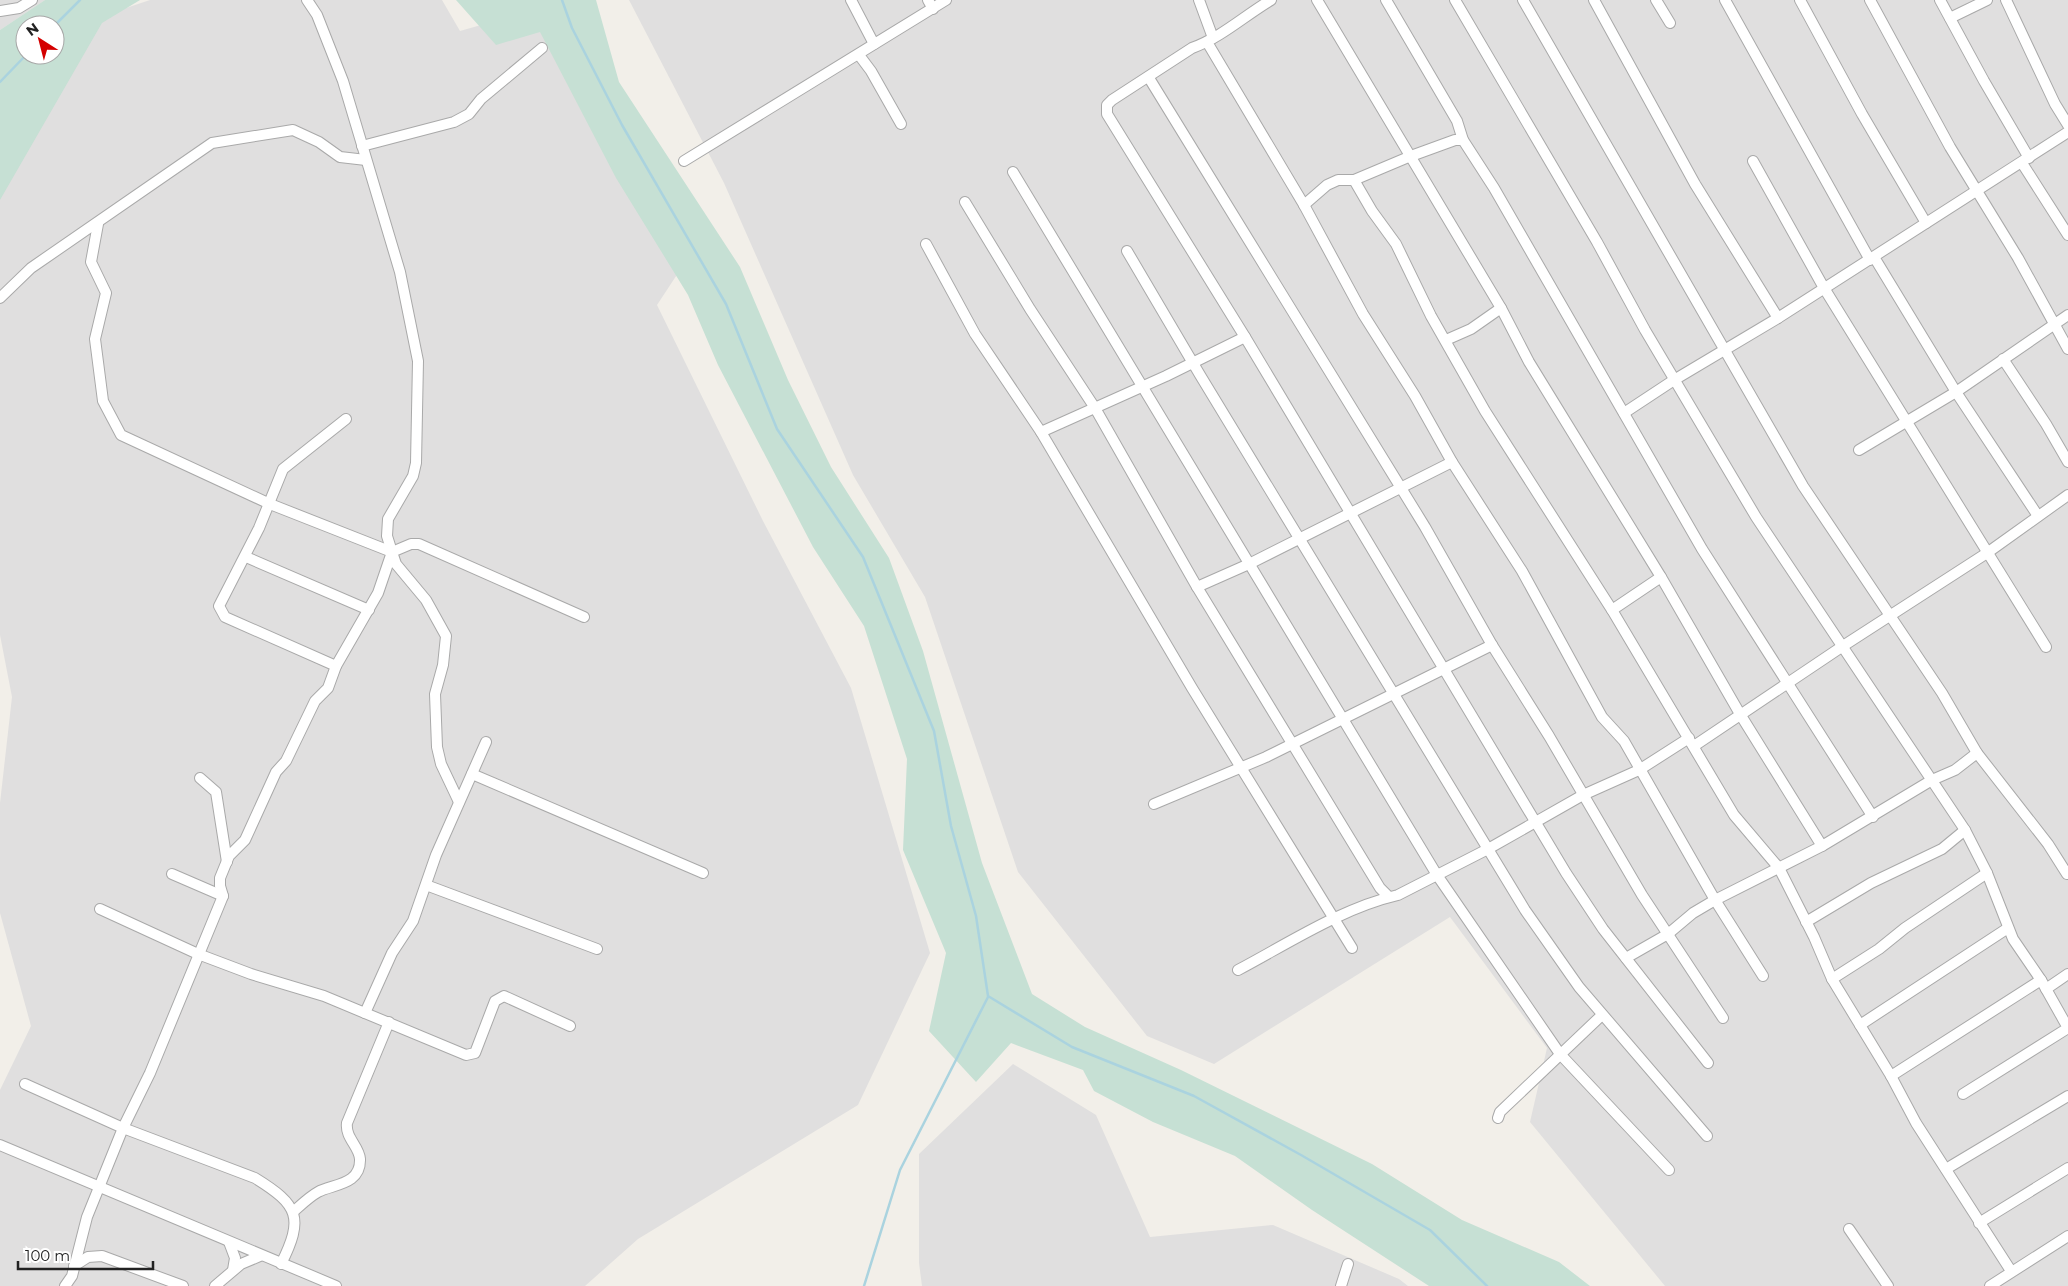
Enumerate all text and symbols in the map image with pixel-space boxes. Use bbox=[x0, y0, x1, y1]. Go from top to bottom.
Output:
north arrow bbox=[15, 15, 65, 65]
text: N bbox=[22, 19, 42, 40]
scale bar bbox=[18, 1238, 152, 1270]
text: 100 m bbox=[25, 1246, 70, 1265]

